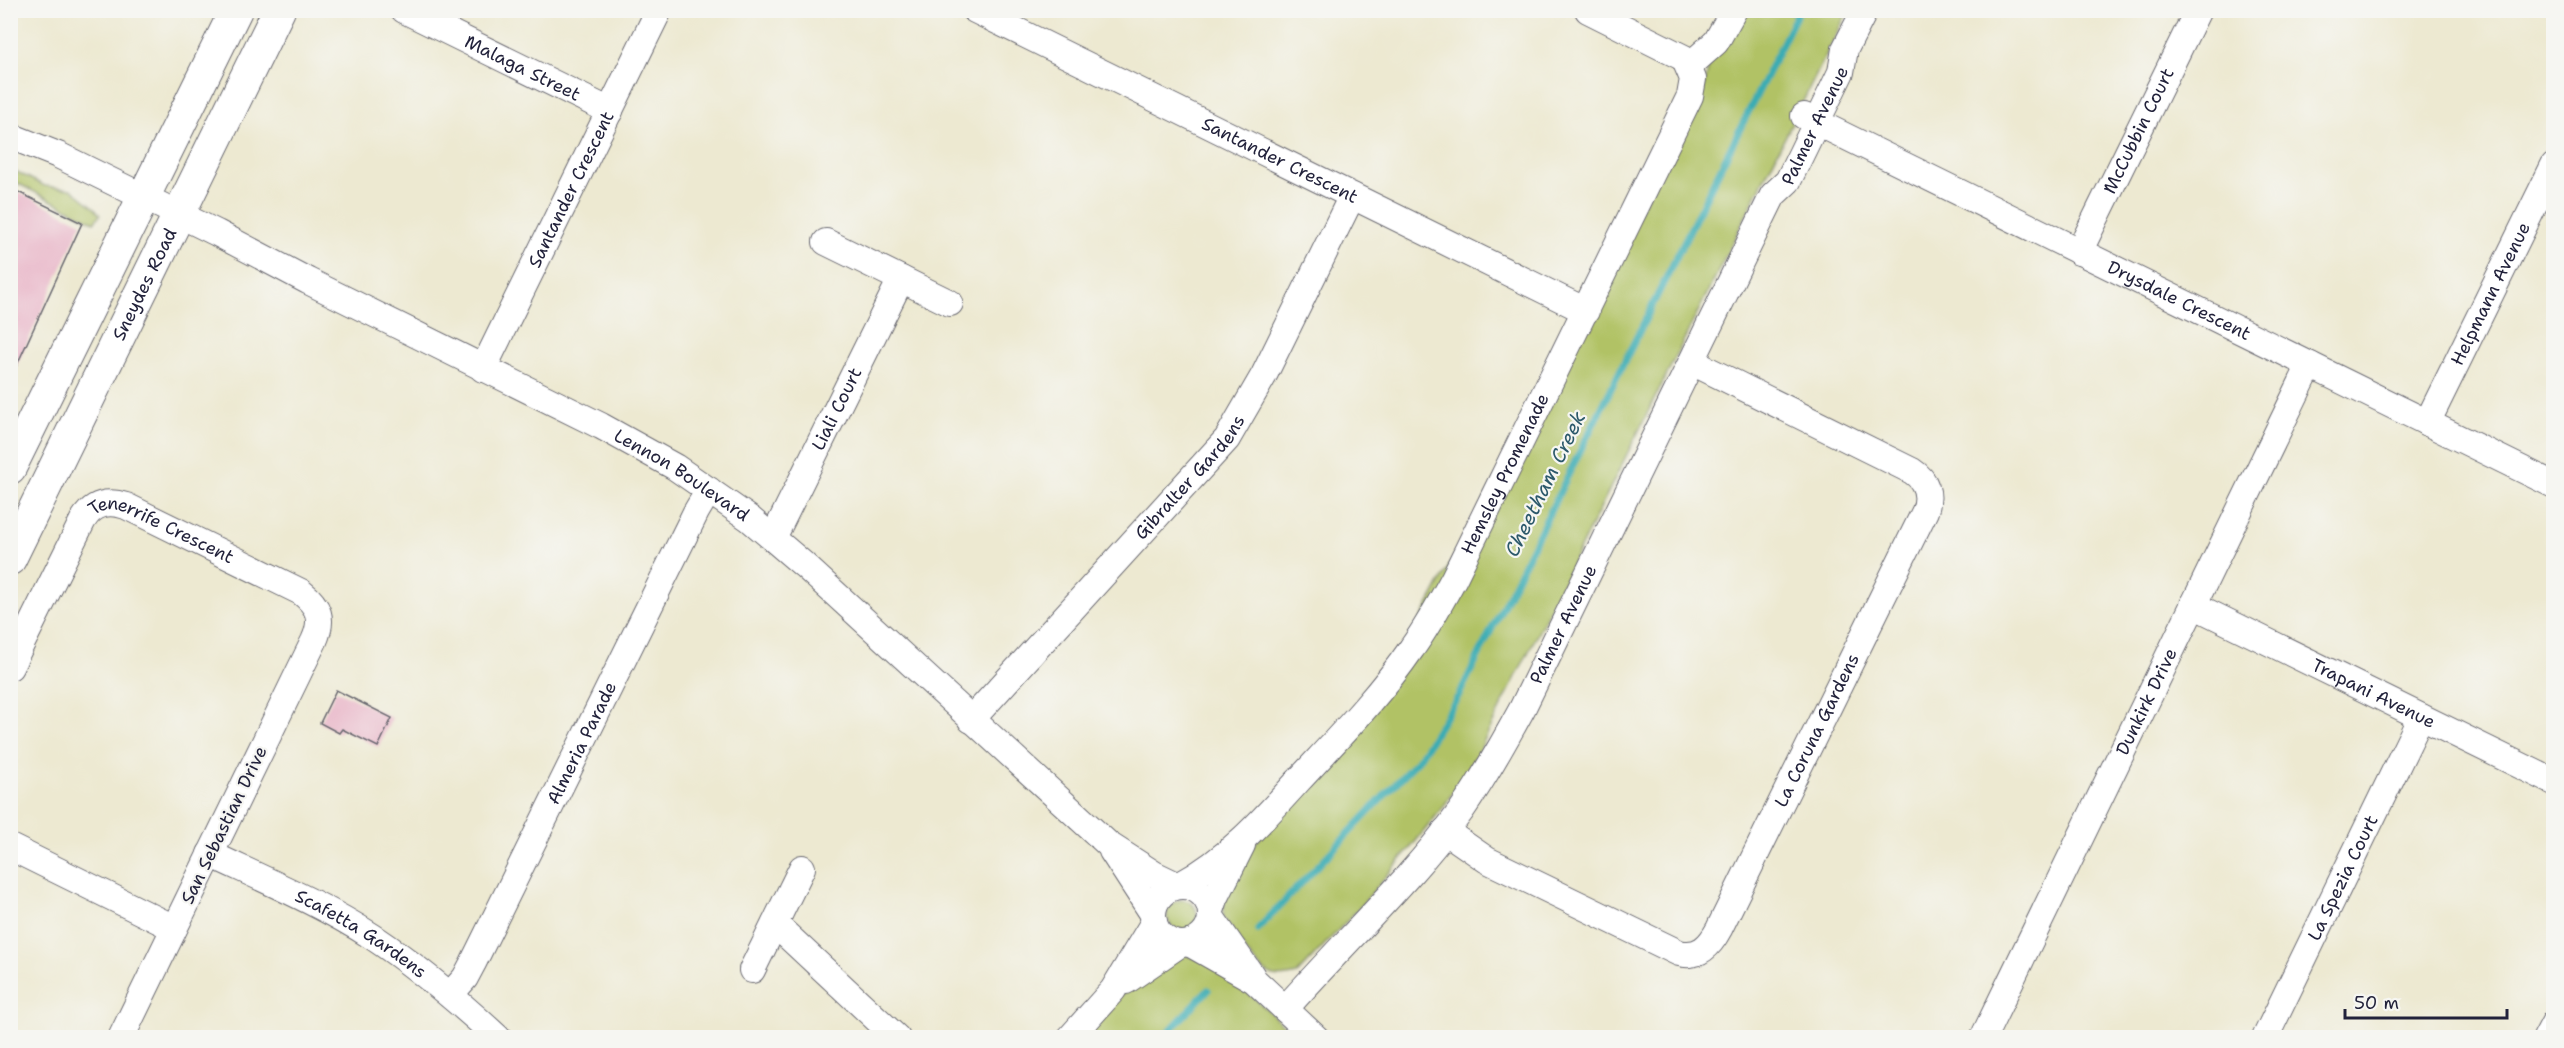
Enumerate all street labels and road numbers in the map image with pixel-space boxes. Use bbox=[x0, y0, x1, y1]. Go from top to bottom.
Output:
street label: Malaga Street bbox=[461, 30, 585, 107]
street label: Palmer Avenue bbox=[1776, 62, 1854, 189]
street label: McCubbin Court bbox=[2097, 64, 2180, 198]
street label: Santander Crescent bbox=[523, 107, 620, 272]
street label: Santander Crescent bbox=[1198, 112, 1362, 209]
street label: Helpmann Avenue bbox=[2445, 218, 2536, 369]
street label: Sneydes Road bbox=[107, 224, 182, 344]
street label: Drysdale Crescent bbox=[2103, 255, 2255, 346]
street label: Liali Court bbox=[806, 363, 867, 454]
street label: Hemsley Promenade bbox=[1455, 389, 1555, 558]
street label: Gibralter Gardens bbox=[1129, 411, 1250, 545]
street label: Lennon Boulevard bbox=[610, 423, 754, 527]
street label: Tenerrife Crescent bbox=[83, 491, 238, 569]
street label: Palmer Avenue bbox=[1524, 561, 1602, 688]
street label: Dunkirk Drive bbox=[2110, 644, 2183, 759]
street label: La Coruna Gardens bbox=[1769, 650, 1865, 811]
street label: Trapani Avenue bbox=[2308, 653, 2439, 734]
street label: Almeria Parade bbox=[541, 678, 622, 809]
street label: San Sebastian Drive bbox=[175, 742, 273, 908]
street label: La Spezia Court bbox=[2302, 811, 2384, 945]
street label: Scafetta Gardens bbox=[291, 884, 432, 984]

